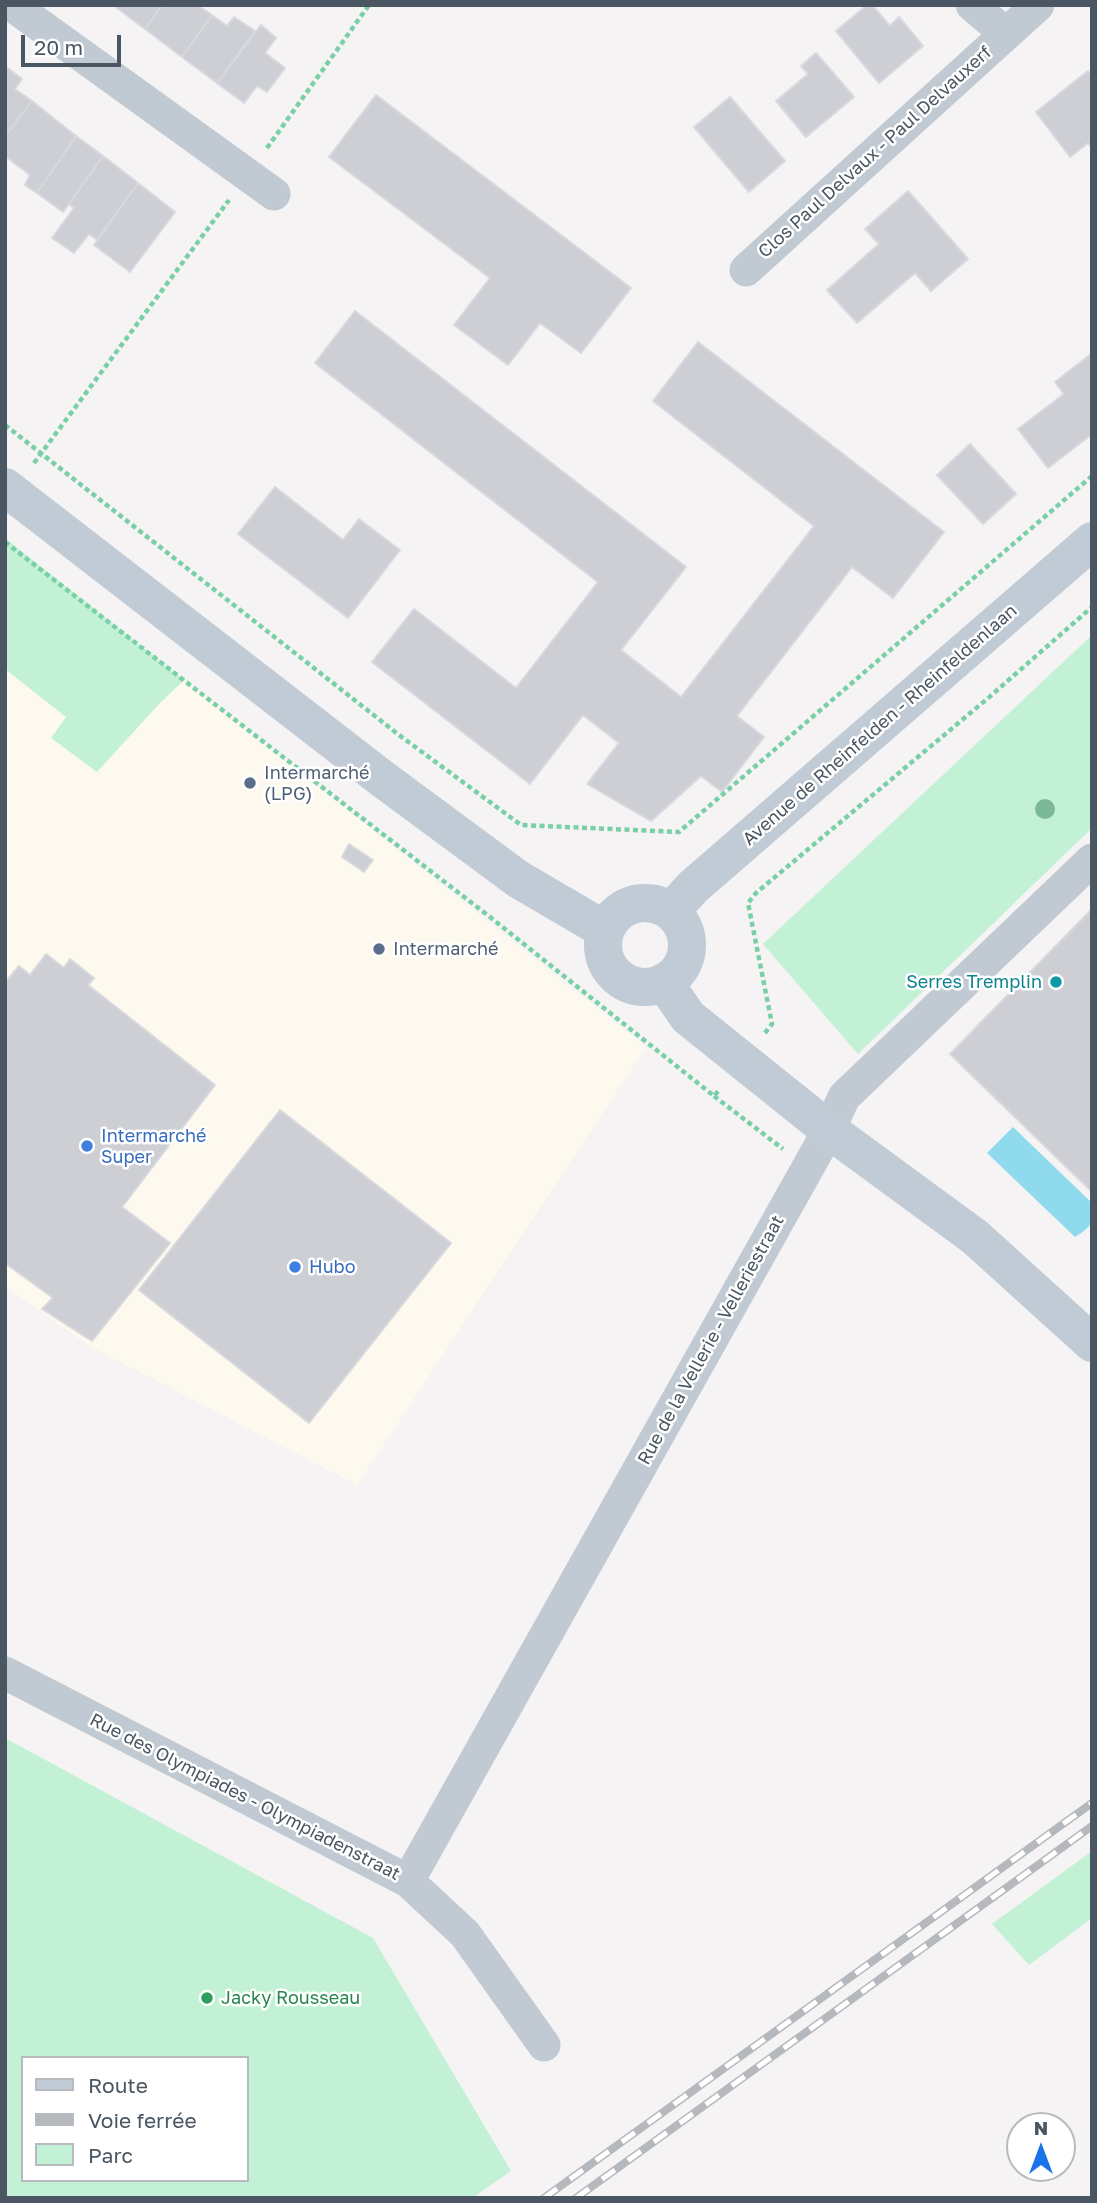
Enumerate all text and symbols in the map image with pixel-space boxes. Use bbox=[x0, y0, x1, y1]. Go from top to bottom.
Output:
scale bar bbox=[24, 21, 124, 65]
text: 20 m bbox=[34, 34, 83, 60]
street label: Clos Paul Delvaux - Paul Delvauxerf bbox=[754, 42, 996, 262]
street label: Avenue de Rheinfelden - Rheinfeldenlaan bbox=[738, 600, 1022, 850]
place label: Intermarché (LPG) bbox=[264, 762, 369, 804]
marker: Intermarché (LPG) bbox=[242, 775, 258, 791]
place label: Intermarché bbox=[393, 938, 498, 960]
marker: Intermarché bbox=[371, 941, 387, 957]
place label: Serres Tremplin bbox=[906, 971, 1042, 993]
marker: Serres Tremplin bbox=[1048, 974, 1064, 990]
place label: Intermarché Super bbox=[101, 1125, 206, 1168]
marker: Intermarché Super bbox=[79, 1138, 95, 1154]
street label: Rue de la Vellerie - Velleriestraat bbox=[633, 1211, 789, 1469]
place label: Hubo bbox=[309, 1256, 355, 1278]
marker: Hubo bbox=[287, 1259, 303, 1275]
street label: Rue des Olympiades - Olympiadenstraat bbox=[86, 1709, 404, 1885]
place label: Jacky Rousseau bbox=[221, 1987, 360, 2009]
marker: Jacky Rousseau bbox=[199, 1990, 215, 2006]
legend bbox=[21, 2056, 248, 2182]
text: Route bbox=[88, 2072, 148, 2098]
text: Voie ferrée bbox=[88, 2107, 197, 2133]
north arrow bbox=[1006, 2112, 1076, 2182]
text: N bbox=[1034, 2116, 1048, 2139]
text: Parc bbox=[88, 2142, 133, 2168]

